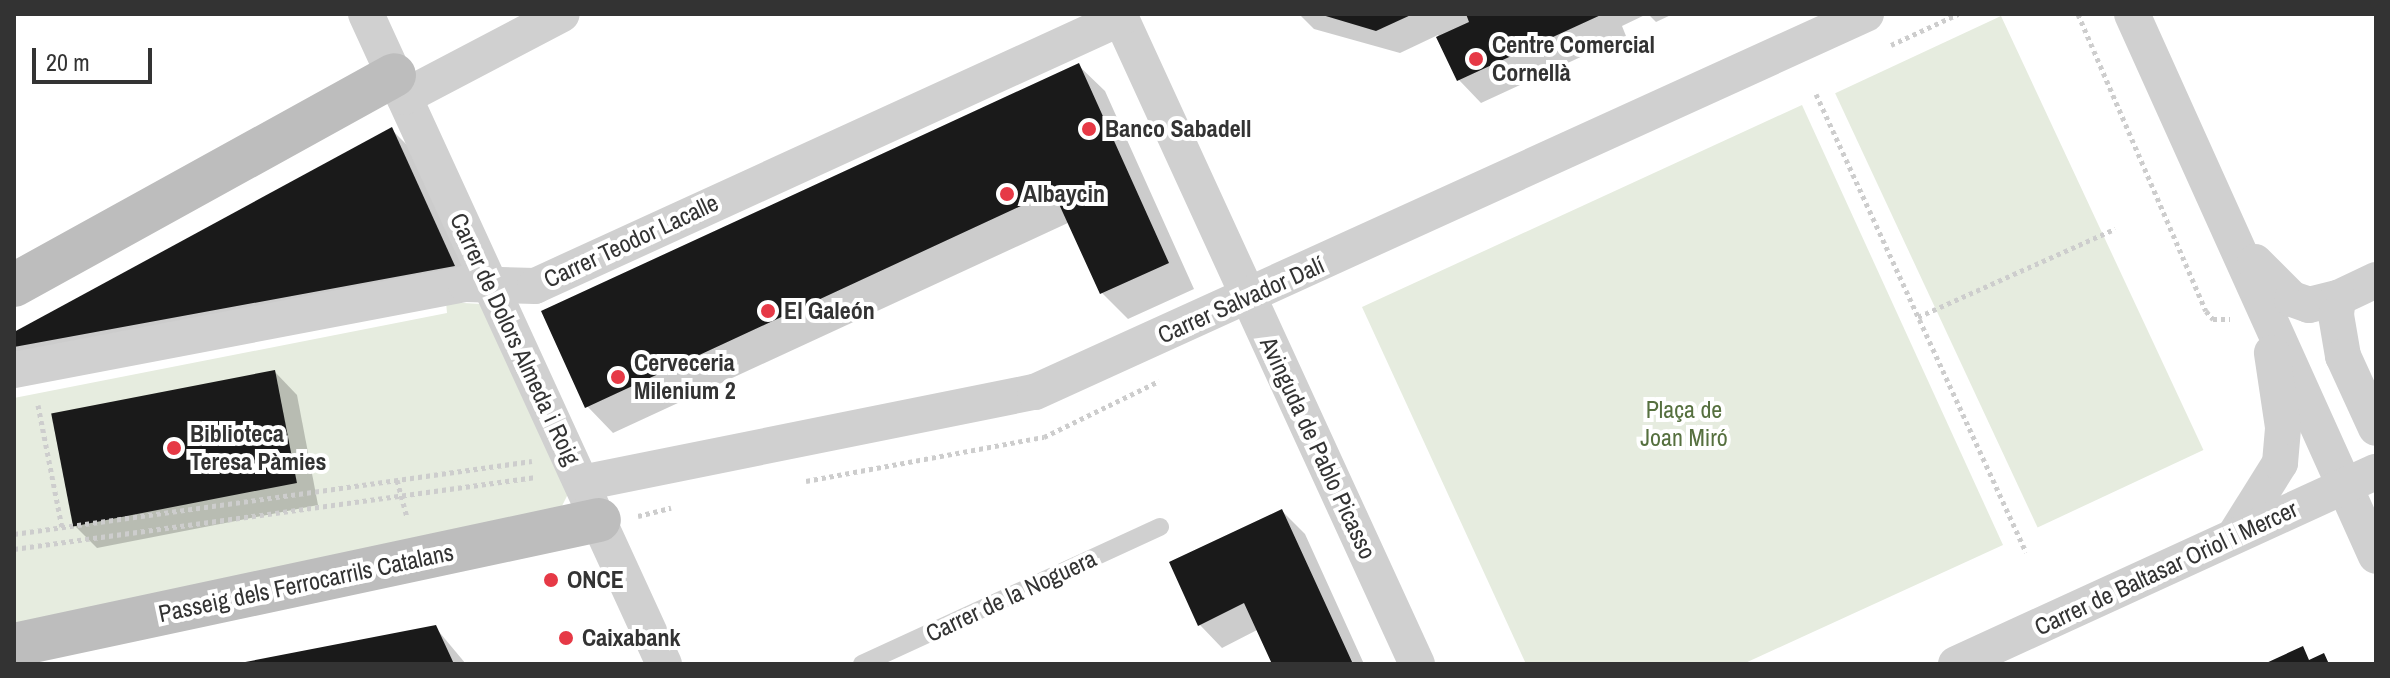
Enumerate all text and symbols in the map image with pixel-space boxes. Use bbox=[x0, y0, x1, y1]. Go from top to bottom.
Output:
place label: Centre Comercial Cornellà bbox=[1492, 31, 1655, 87]
scale bar bbox=[36, 32, 156, 82]
text: 20 m bbox=[46, 46, 90, 78]
marker: Centre Comercial Cornellà bbox=[1467, 50, 1485, 68]
place label: Banco Sabadell bbox=[1105, 115, 1252, 143]
marker: Banco Sabadell bbox=[1080, 120, 1098, 138]
place label: Albaycin bbox=[1023, 180, 1105, 208]
marker: Albaycin bbox=[998, 185, 1016, 203]
street label: Carrer Teodor Lacalle bbox=[539, 188, 723, 294]
street label: Carrer de Dolors Almeda i Roig bbox=[444, 208, 586, 470]
street label: Carrer Salvador Dalí bbox=[1153, 250, 1329, 350]
place label: El Galeón bbox=[784, 297, 875, 325]
marker: El Galeón bbox=[759, 302, 777, 320]
street label: Avinguda de Pablo Picasso bbox=[1254, 332, 1382, 564]
place label: Cerveceria Milenium 2 bbox=[634, 349, 736, 405]
marker: Cerveceria Milenium 2 bbox=[609, 368, 627, 386]
park label: Plaça de Joan Miró bbox=[1640, 396, 1728, 452]
place label: Biblioteca Teresa Pàmies bbox=[190, 420, 326, 476]
marker: Biblioteca Teresa Pàmies bbox=[165, 439, 183, 457]
street label: Carrer de Baltasar Oriol i Mercer bbox=[2030, 494, 2302, 642]
street label: Passeig dels Ferrocarrils Catalans bbox=[156, 538, 456, 628]
street label: Carrer de la Noguera bbox=[921, 544, 1101, 648]
place label: ONCE bbox=[567, 566, 624, 594]
marker: ONCE bbox=[542, 571, 560, 589]
place label: Caixabank bbox=[582, 624, 680, 652]
marker: Caixabank bbox=[557, 629, 575, 647]

